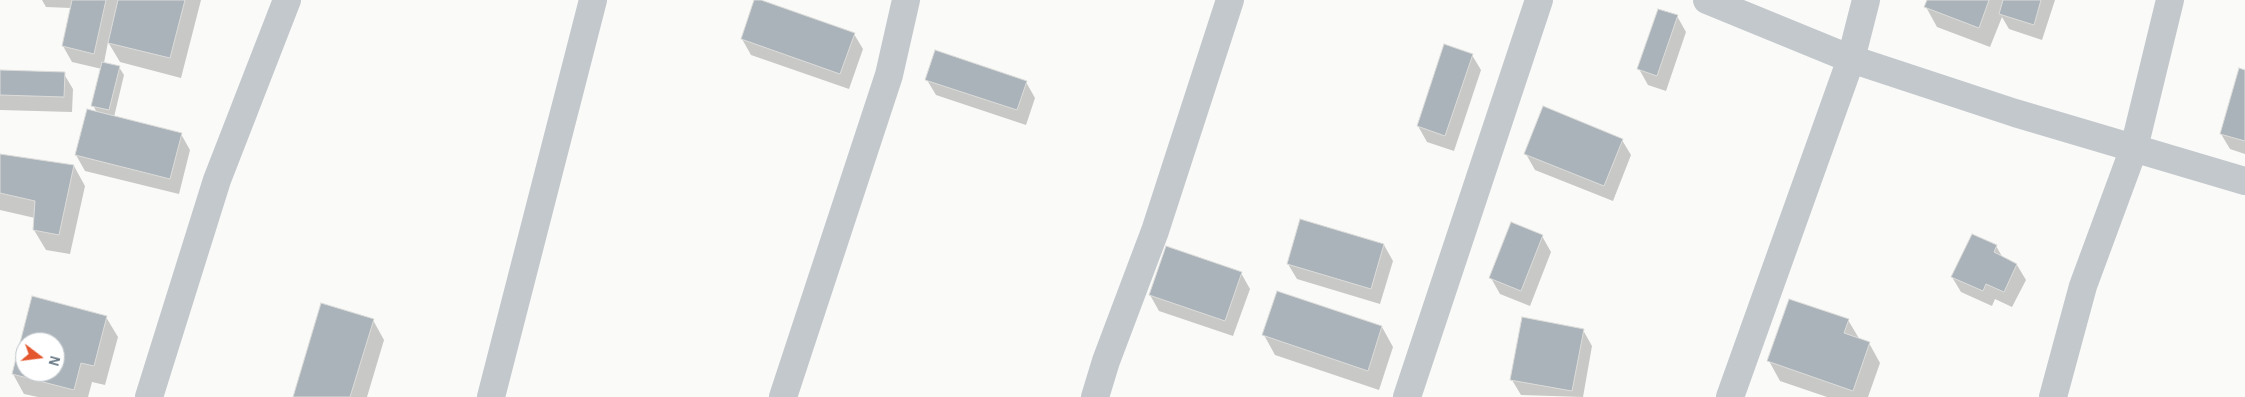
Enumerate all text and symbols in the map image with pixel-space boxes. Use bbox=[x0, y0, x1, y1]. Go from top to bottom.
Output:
north arrow bbox=[15, 332, 65, 382]
text: N bbox=[46, 354, 62, 367]

